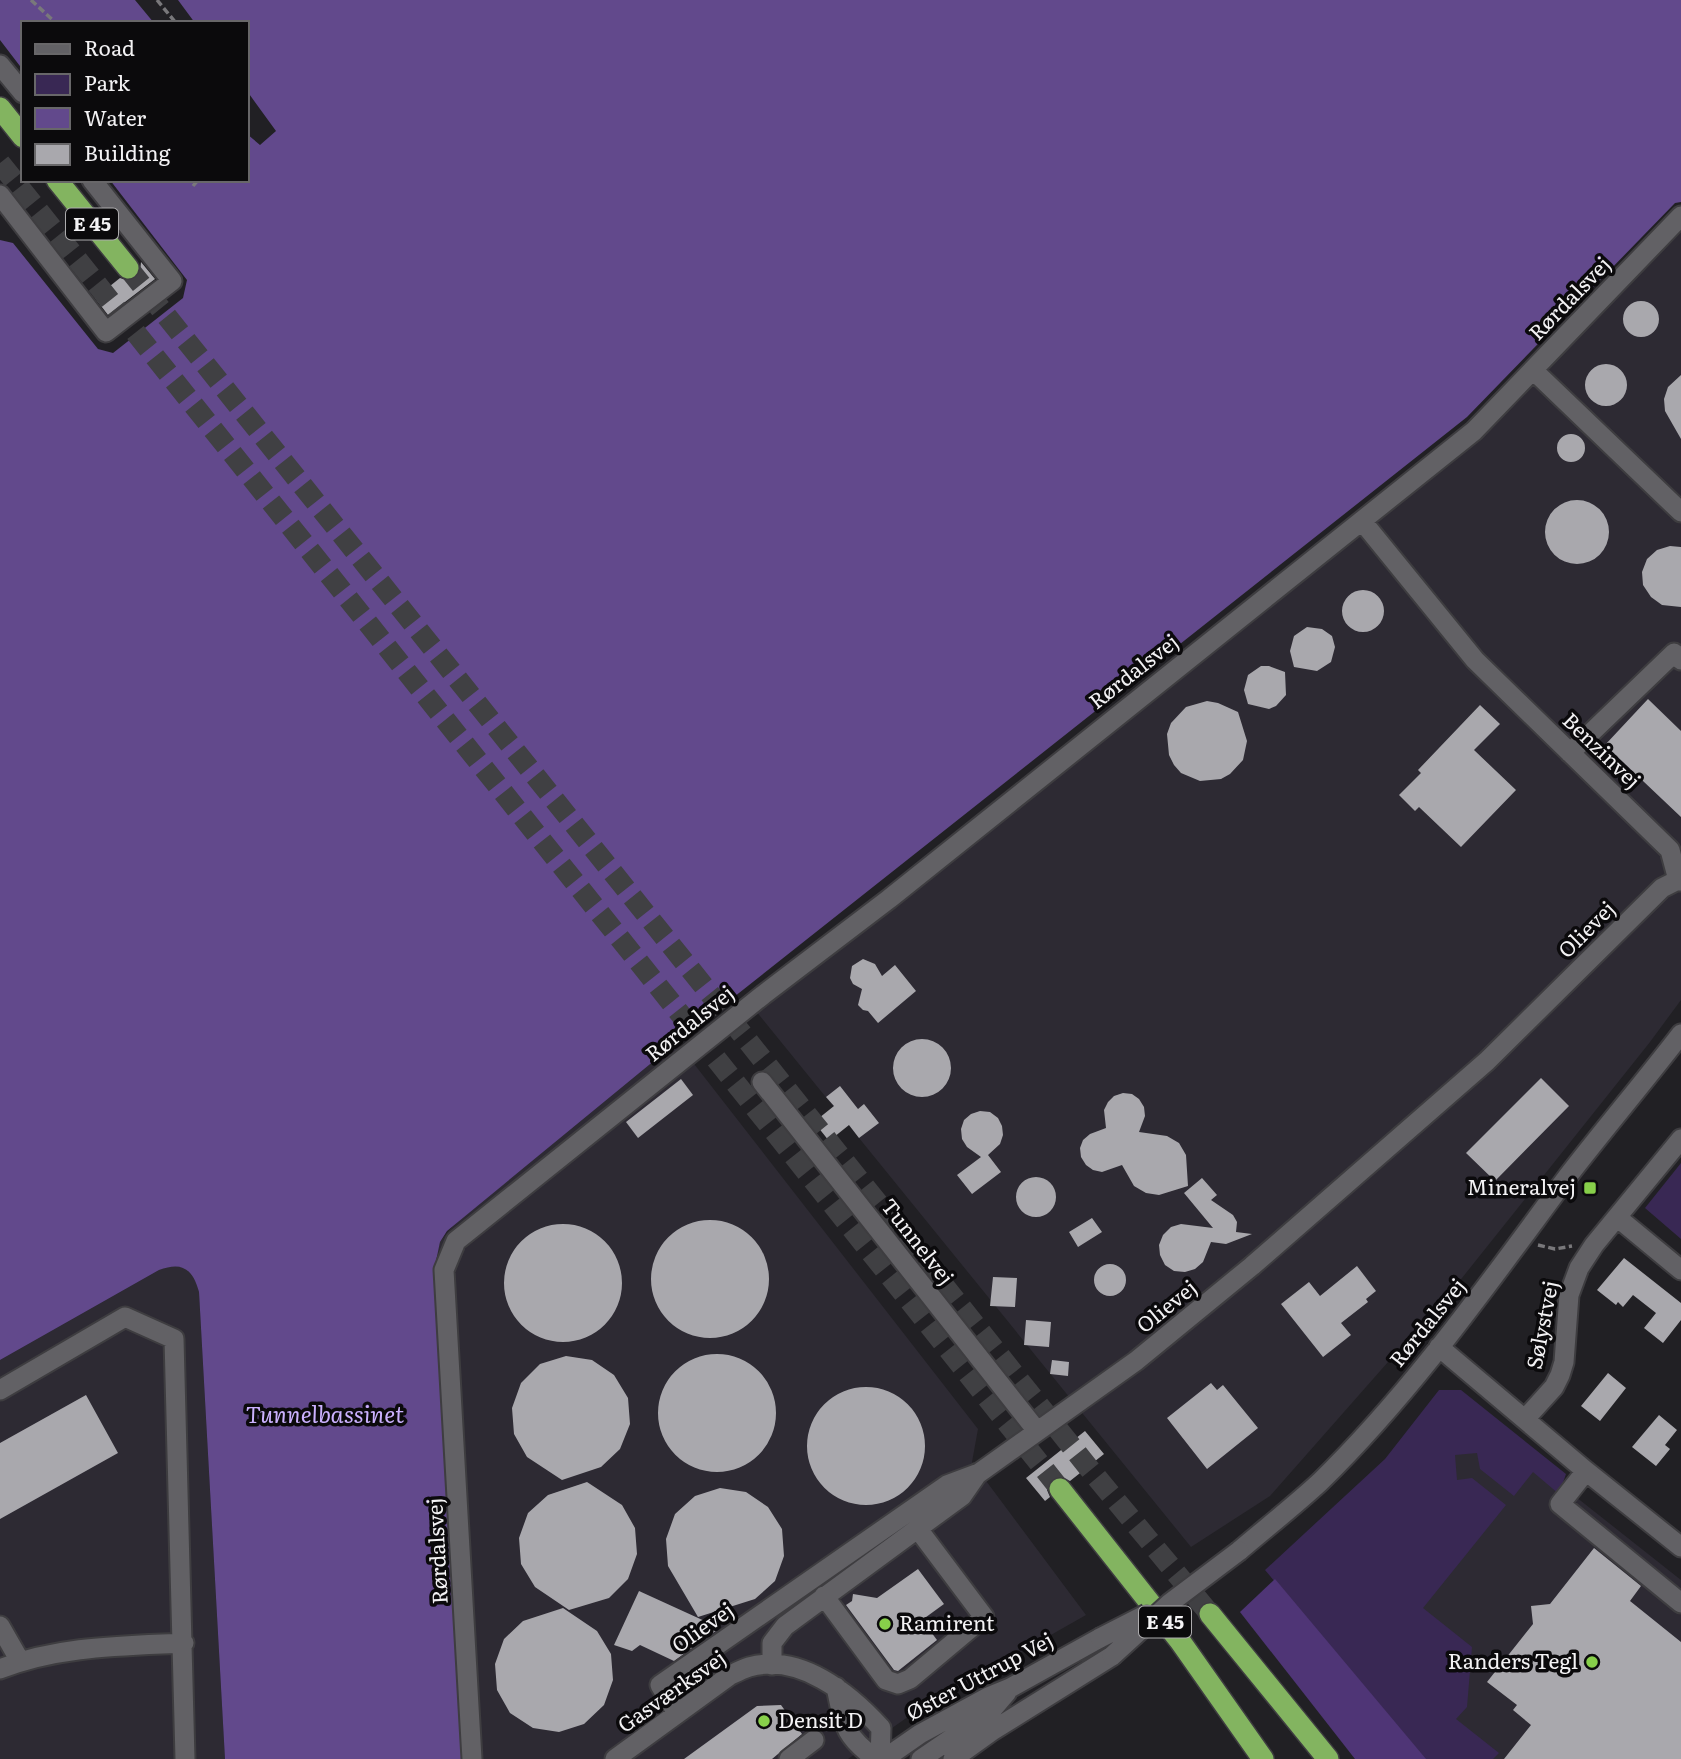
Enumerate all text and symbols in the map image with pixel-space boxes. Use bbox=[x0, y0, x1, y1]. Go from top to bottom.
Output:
legend bbox=[21, 21, 248, 182]
text: Road bbox=[84, 31, 135, 62]
text: Park bbox=[84, 66, 130, 97]
text: Water bbox=[84, 101, 146, 132]
text: Building bbox=[84, 136, 171, 167]
road number: E 45 bbox=[66, 208, 118, 240]
street label: Rørdalsvej bbox=[1520, 248, 1616, 346]
street label: Rørdalsvej bbox=[1081, 625, 1184, 715]
street label: Benzinvej bbox=[1557, 704, 1649, 794]
street label: Olievej bbox=[1550, 893, 1621, 964]
street label: Rørdalsvej bbox=[637, 977, 739, 1068]
place label: Mineralvej bbox=[1467, 1170, 1576, 1201]
marker: Mineralvej bbox=[1582, 1180, 1598, 1196]
street label: Tunnelvej bbox=[875, 1191, 963, 1290]
street label: Rørdalsvej bbox=[1381, 1270, 1472, 1372]
street label: Olievej bbox=[1129, 1271, 1202, 1339]
street label: Sølystvej bbox=[1517, 1278, 1564, 1371]
water label: Tunnelbassinet bbox=[246, 1396, 404, 1430]
street label: Rørdalsvej bbox=[417, 1497, 454, 1605]
street label: Olievej bbox=[664, 1593, 739, 1659]
place label: Ramirent bbox=[899, 1606, 995, 1637]
road number: E 45 bbox=[1139, 1606, 1191, 1638]
marker: Ramirent bbox=[877, 1616, 893, 1632]
street label: Øster Uttrup Vej bbox=[900, 1623, 1058, 1727]
street label: Gasværksvej bbox=[610, 1641, 731, 1739]
place label: Randers Tegl bbox=[1448, 1644, 1578, 1675]
marker: Randers Tegl bbox=[1584, 1654, 1600, 1670]
place label: Densit D bbox=[778, 1703, 863, 1734]
marker: Densit D bbox=[756, 1713, 772, 1729]

